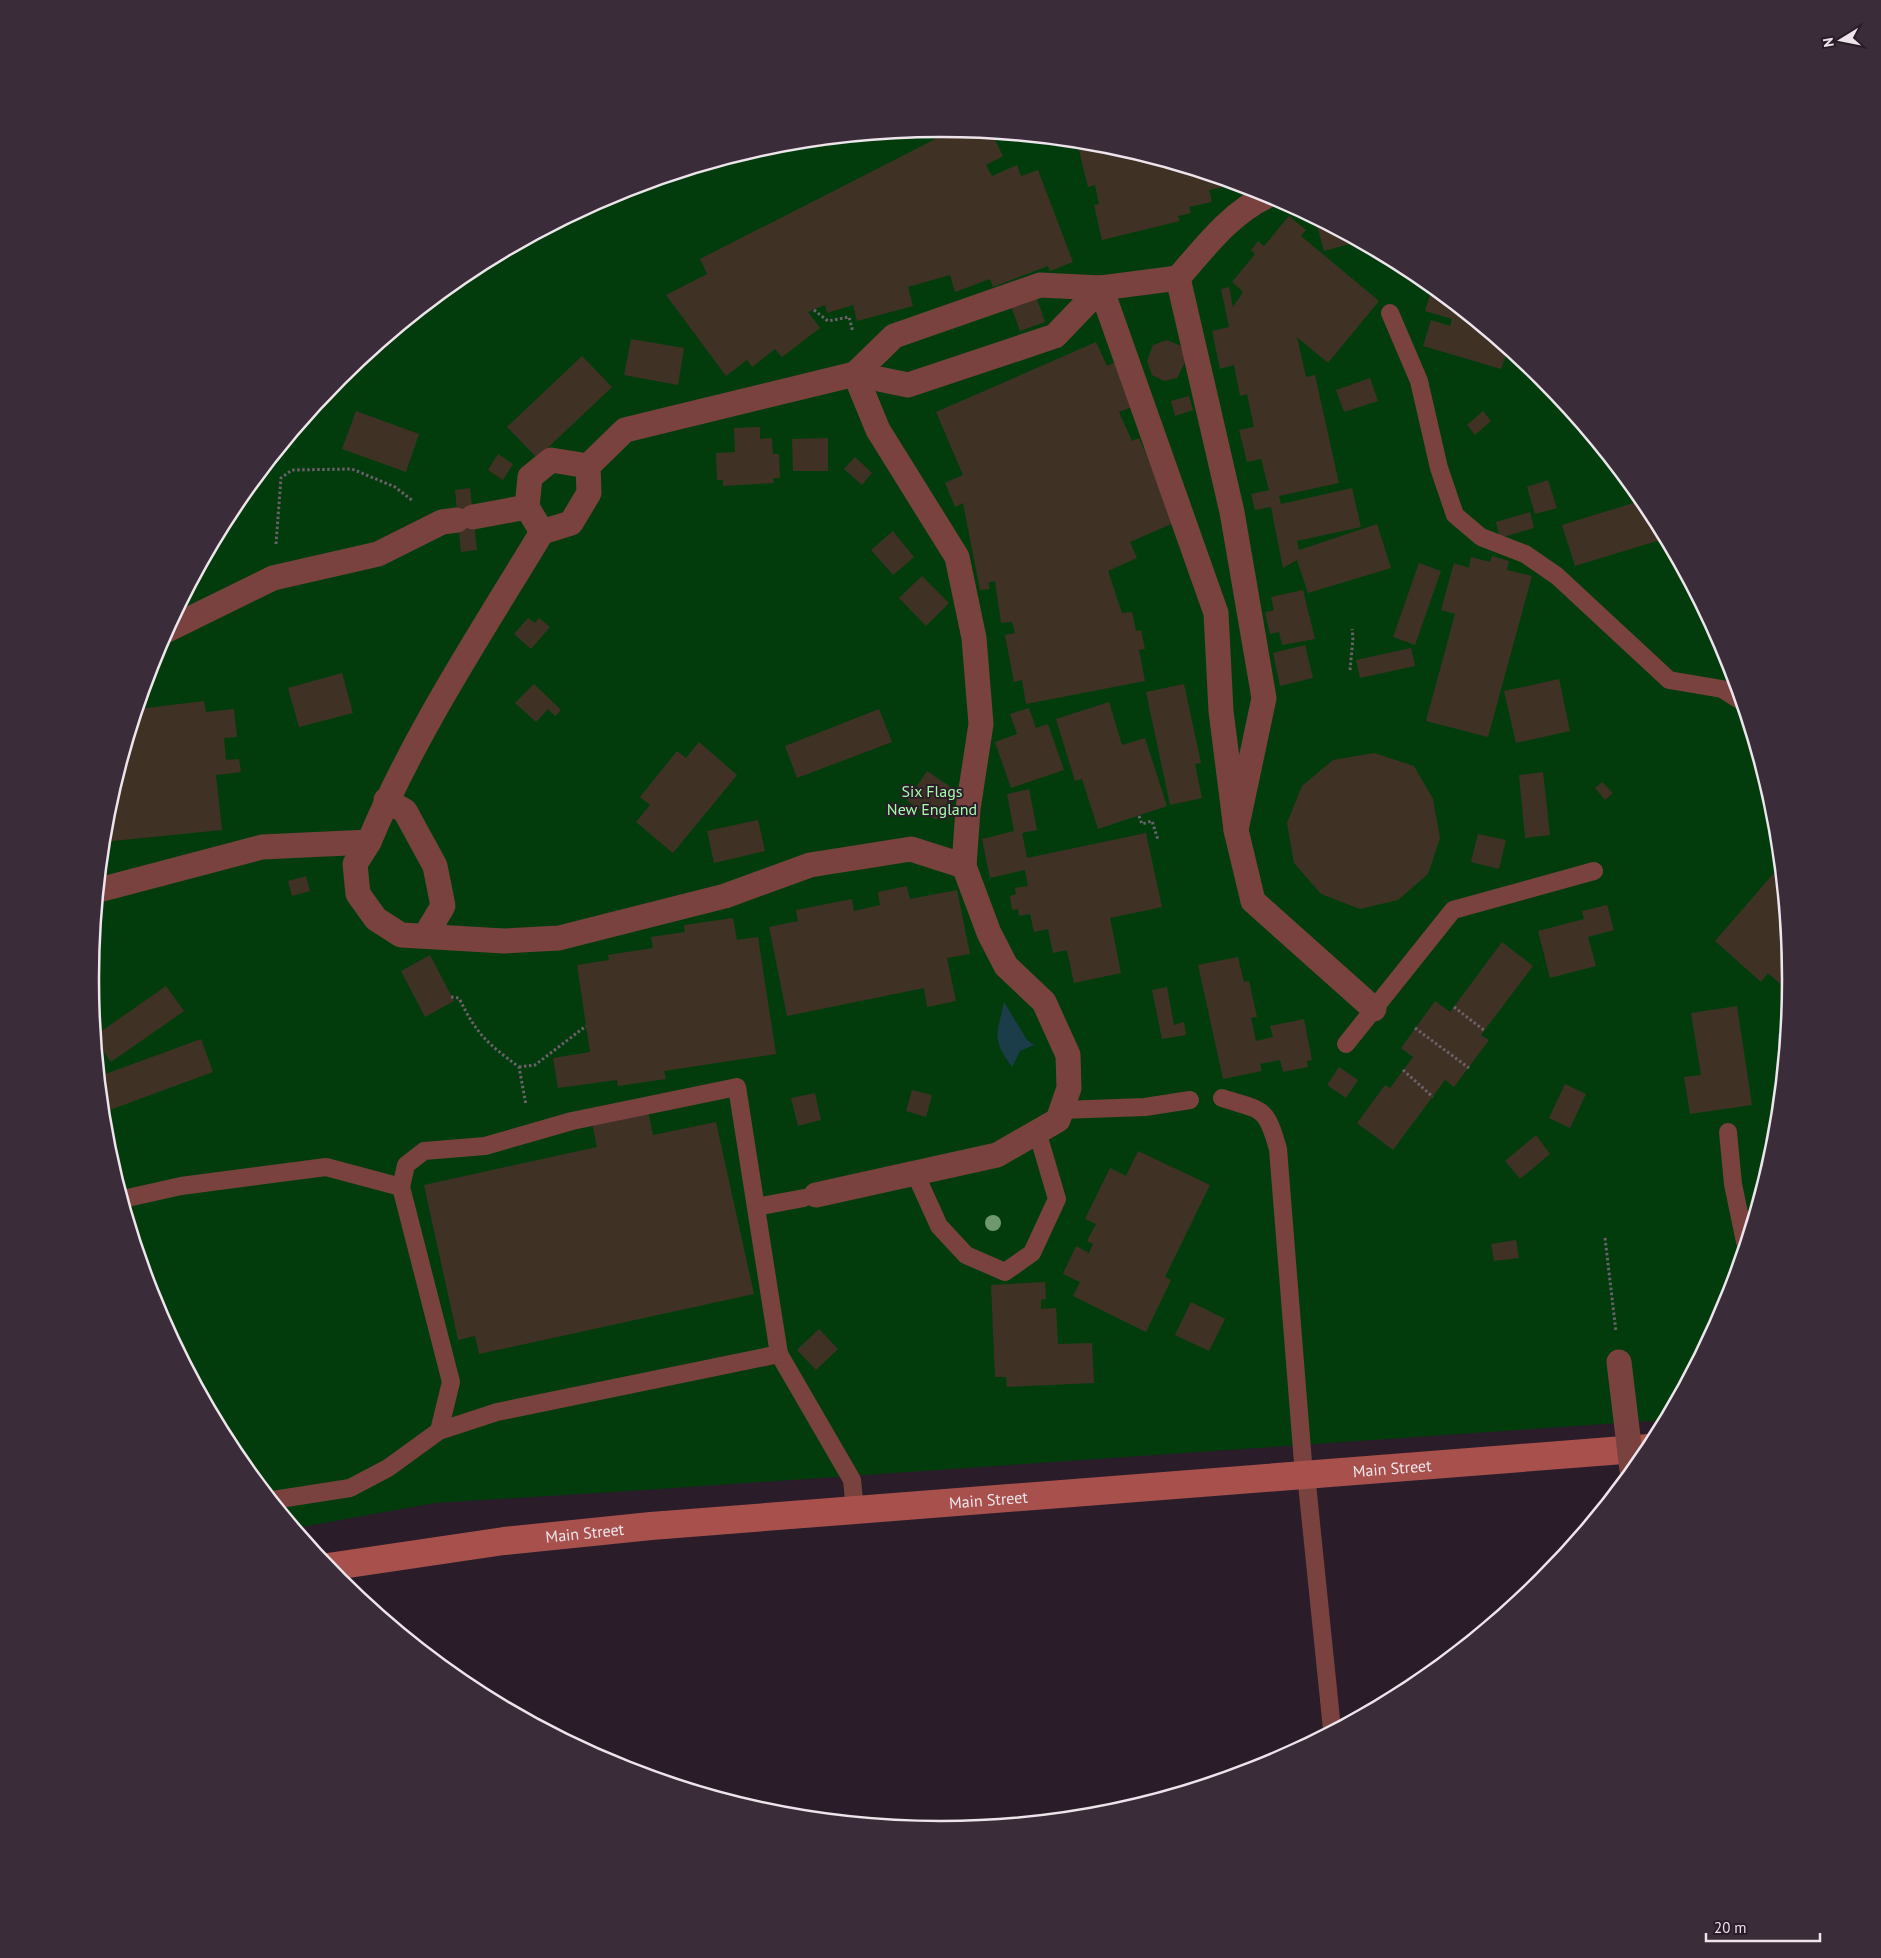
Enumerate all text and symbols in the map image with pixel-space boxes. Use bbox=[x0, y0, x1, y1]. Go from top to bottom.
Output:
north arrow bbox=[1816, 15, 1866, 65]
text: N bbox=[1819, 36, 1838, 48]
park label: Six Flags New England bbox=[887, 781, 977, 819]
street label: Main Street bbox=[1352, 1455, 1433, 1481]
street label: Main Street bbox=[948, 1487, 1029, 1513]
street label: Main Street bbox=[544, 1519, 625, 1547]
scale bar bbox=[1706, 1910, 1820, 1942]
text: 20 m bbox=[1714, 1918, 1747, 1937]

